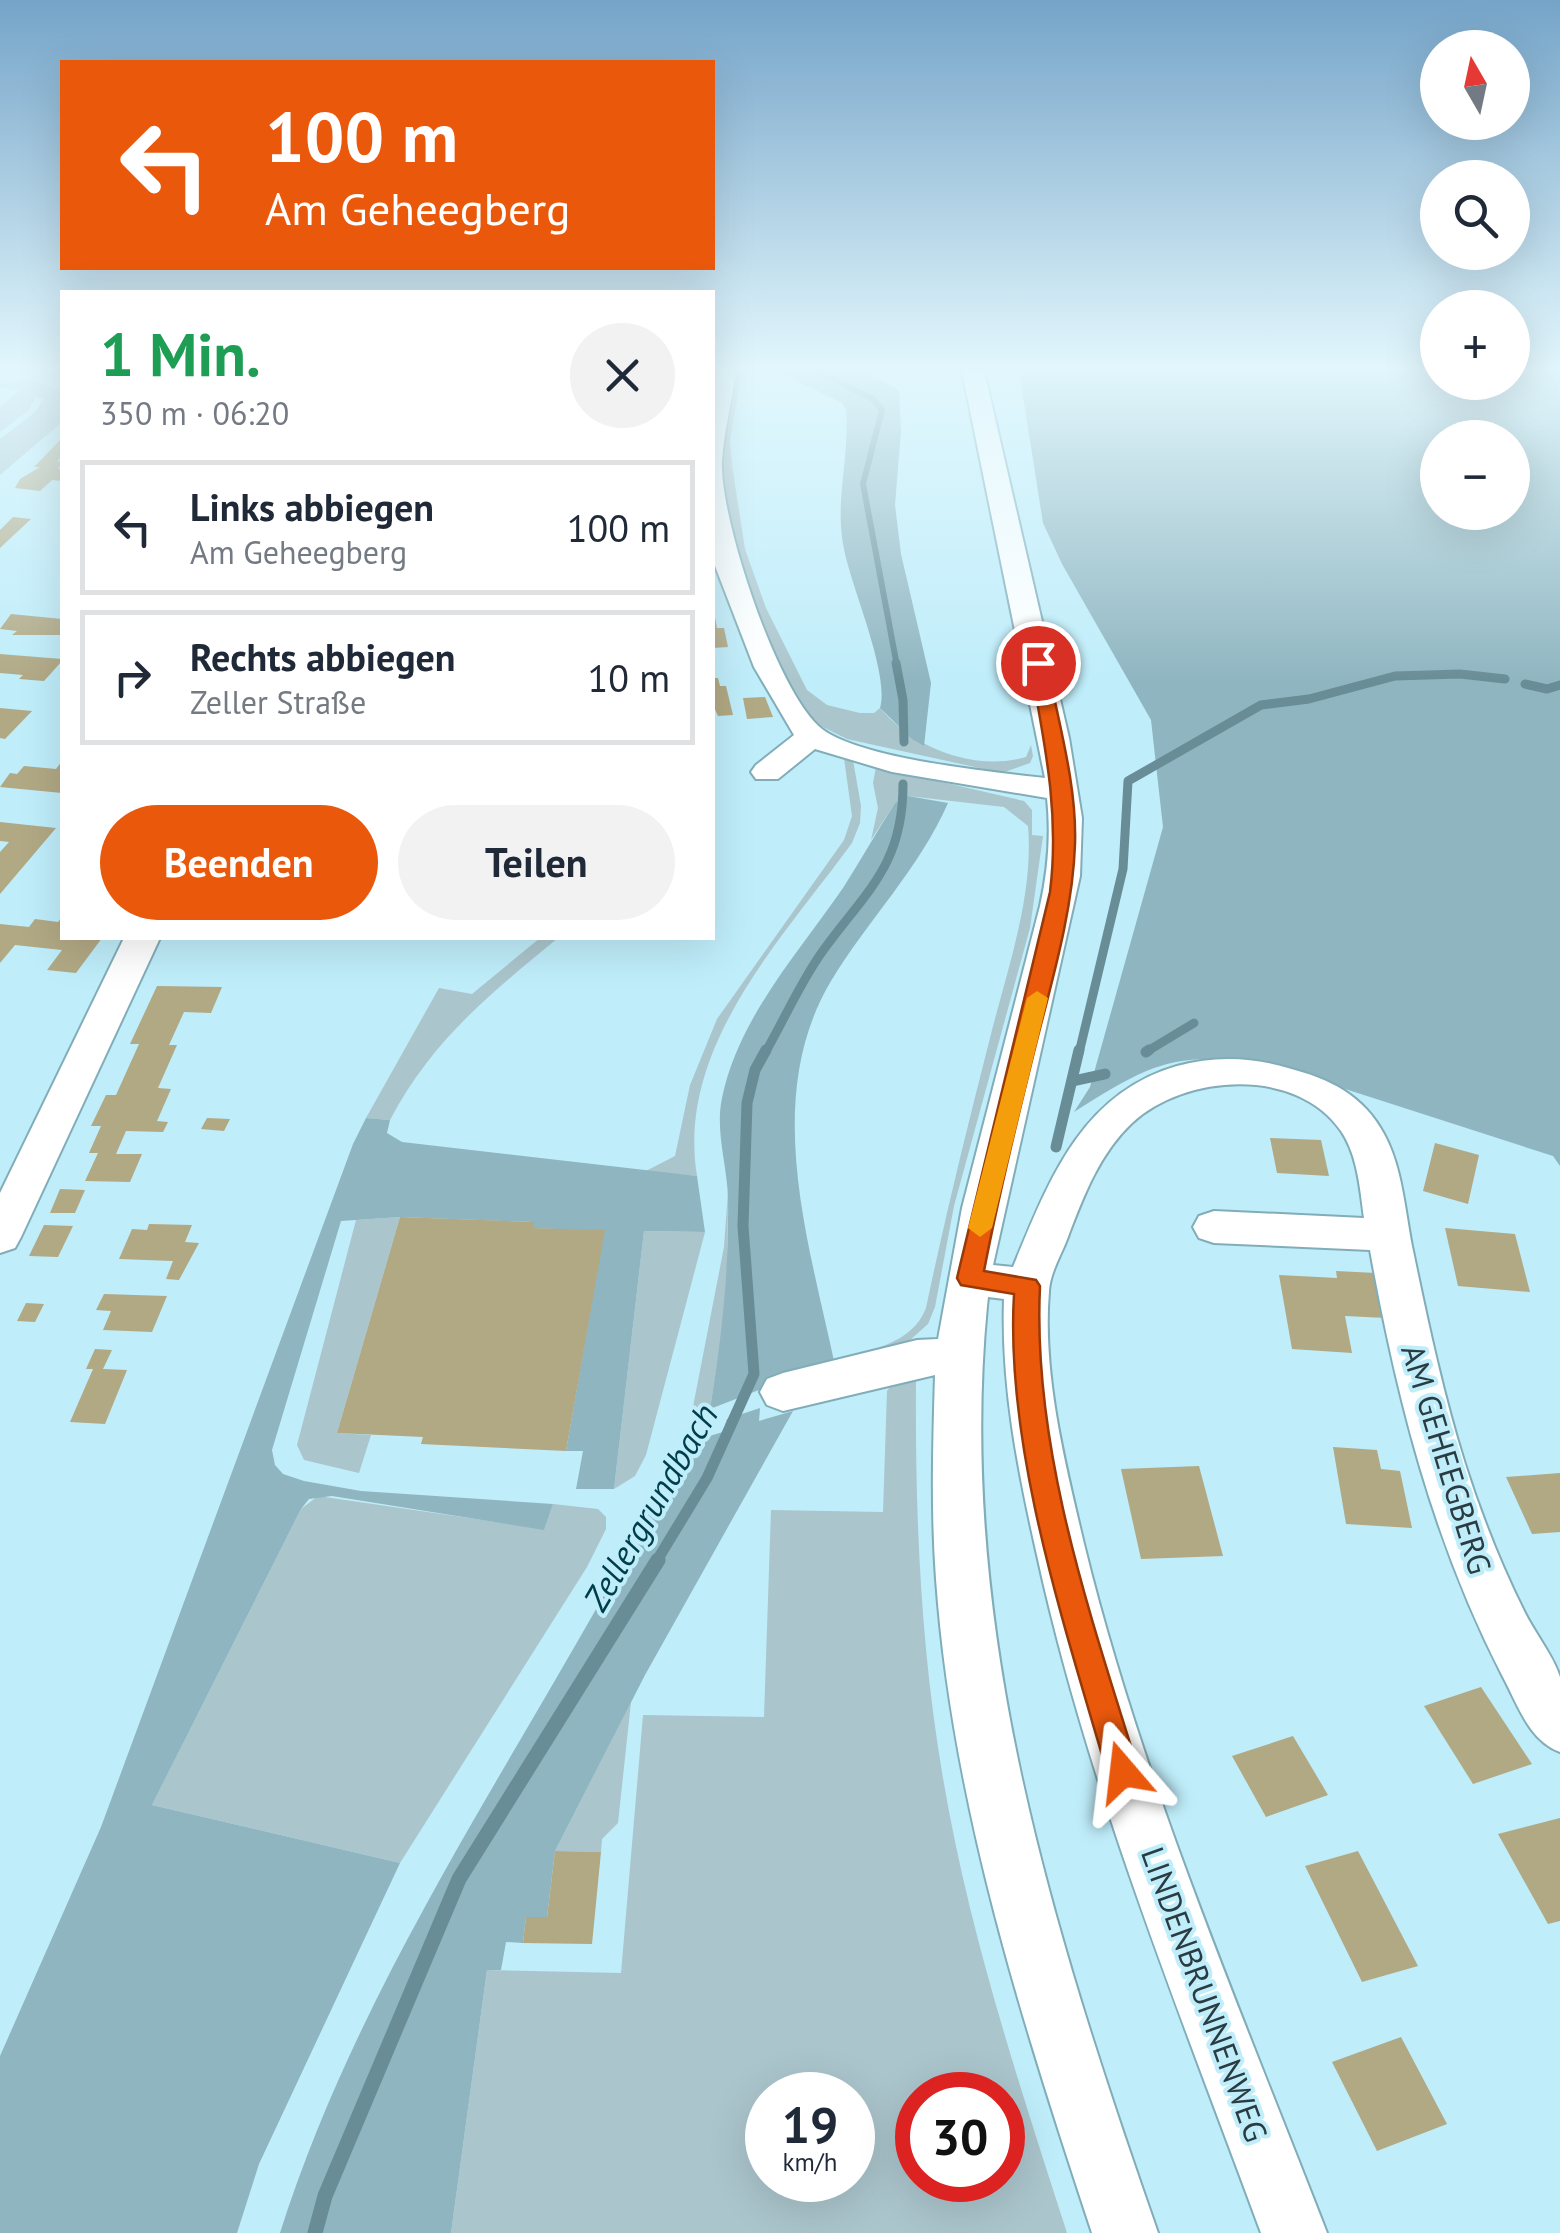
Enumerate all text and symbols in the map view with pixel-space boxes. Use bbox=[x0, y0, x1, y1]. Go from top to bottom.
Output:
north arrow bbox=[1420, 30, 1530, 140]
map controls bbox=[1420, 30, 1530, 530]
text: 100 m bbox=[265, 91, 458, 181]
icon: left bbox=[100, 100, 230, 230]
button: search bbox=[1420, 160, 1530, 270]
text: Am Geheegberg bbox=[265, 179, 570, 237]
button: + bbox=[1420, 290, 1530, 400]
text: 1 Min. bbox=[100, 315, 261, 393]
button: close bbox=[570, 323, 675, 428]
text: 350 m · 06:20 bbox=[100, 392, 289, 434]
button: − bbox=[1420, 420, 1530, 530]
text: Links abbiegen bbox=[190, 482, 434, 531]
icon: left bbox=[105, 500, 160, 555]
text: 100 m bbox=[567, 503, 670, 552]
text: Am Geheegberg bbox=[190, 531, 407, 573]
pin bbox=[996, 621, 1081, 706]
text: Rechts abbiegen bbox=[190, 632, 456, 681]
icon: arrive bbox=[1011, 636, 1066, 691]
icon: right bbox=[105, 650, 160, 705]
text: 10 m bbox=[588, 653, 670, 702]
text: Zeller Straße bbox=[190, 681, 366, 723]
button: Beenden bbox=[100, 805, 378, 920]
button: Teilen bbox=[398, 805, 675, 920]
street label: AM GEHEEGBERG bbox=[1392, 1339, 1502, 1579]
water label: Zellergrundbach bbox=[572, 1395, 728, 1620]
position arrow bbox=[1071, 1720, 1175, 1824]
street label: LINDENBRUNNENWEG bbox=[1132, 1841, 1278, 2147]
speed limit sign: 30 bbox=[895, 2072, 1025, 2202]
text: 19 bbox=[782, 2092, 838, 2157]
text: km/h bbox=[783, 2146, 837, 2178]

